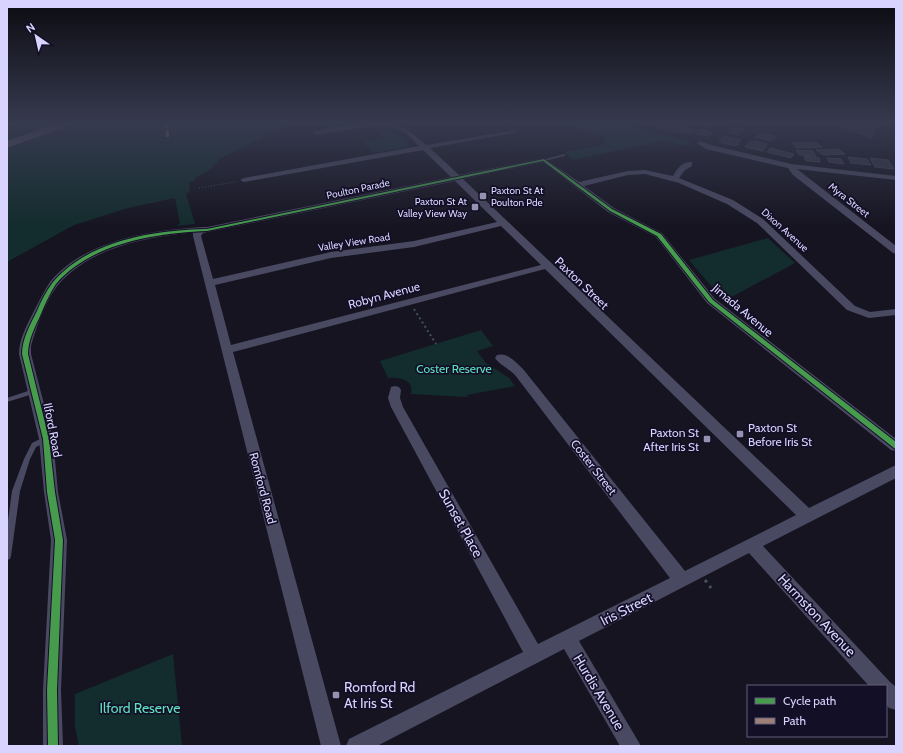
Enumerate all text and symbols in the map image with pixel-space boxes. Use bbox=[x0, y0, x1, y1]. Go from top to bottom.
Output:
north arrow bbox=[16, 16, 56, 56]
text: N bbox=[23, 20, 38, 36]
street label: Poulton Parade bbox=[325, 176, 391, 202]
street label: Myra Street bbox=[826, 180, 873, 221]
place label: Paxton St At Poulton Pde bbox=[491, 184, 544, 209]
marker: Paxton St At Poulton Pde bbox=[478, 191, 488, 201]
place label: Paxton St At Valley View Way bbox=[397, 195, 468, 220]
marker: Paxton St At Valley View Way bbox=[470, 202, 480, 212]
street label: Dixon Avenue bbox=[759, 205, 811, 255]
street label: Valley View Road bbox=[317, 230, 391, 254]
street label: Paxton Street bbox=[552, 254, 612, 312]
street label: Robyn Avenue bbox=[346, 278, 422, 312]
street label: Jimada Avenue bbox=[709, 280, 777, 340]
park label: Coster Reserve bbox=[416, 361, 492, 376]
street label: Ilford Road bbox=[40, 401, 66, 459]
place label: Paxton St Before Iris St bbox=[748, 420, 812, 449]
place label: Paxton St After Iris St bbox=[643, 425, 699, 454]
marker: Paxton St Before Iris St bbox=[735, 429, 745, 439]
marker: Paxton St After Iris St bbox=[702, 434, 712, 444]
street label: Coster Street bbox=[568, 436, 620, 498]
street label: Romford Road bbox=[246, 451, 280, 525]
street label: Sunset Place bbox=[435, 486, 487, 560]
street label: Harmston Avenue bbox=[774, 570, 860, 660]
street label: Iris Street bbox=[597, 588, 655, 630]
street label: Hurdis Avenue bbox=[569, 651, 629, 733]
place label: Romford Rd At Iris St bbox=[344, 678, 415, 712]
legend bbox=[747, 685, 887, 737]
marker: Romford Rd At Iris St bbox=[331, 690, 341, 700]
text: Cycle path bbox=[783, 693, 836, 708]
park label: Ilford Reserve bbox=[100, 699, 180, 717]
text: Path bbox=[783, 713, 806, 728]

